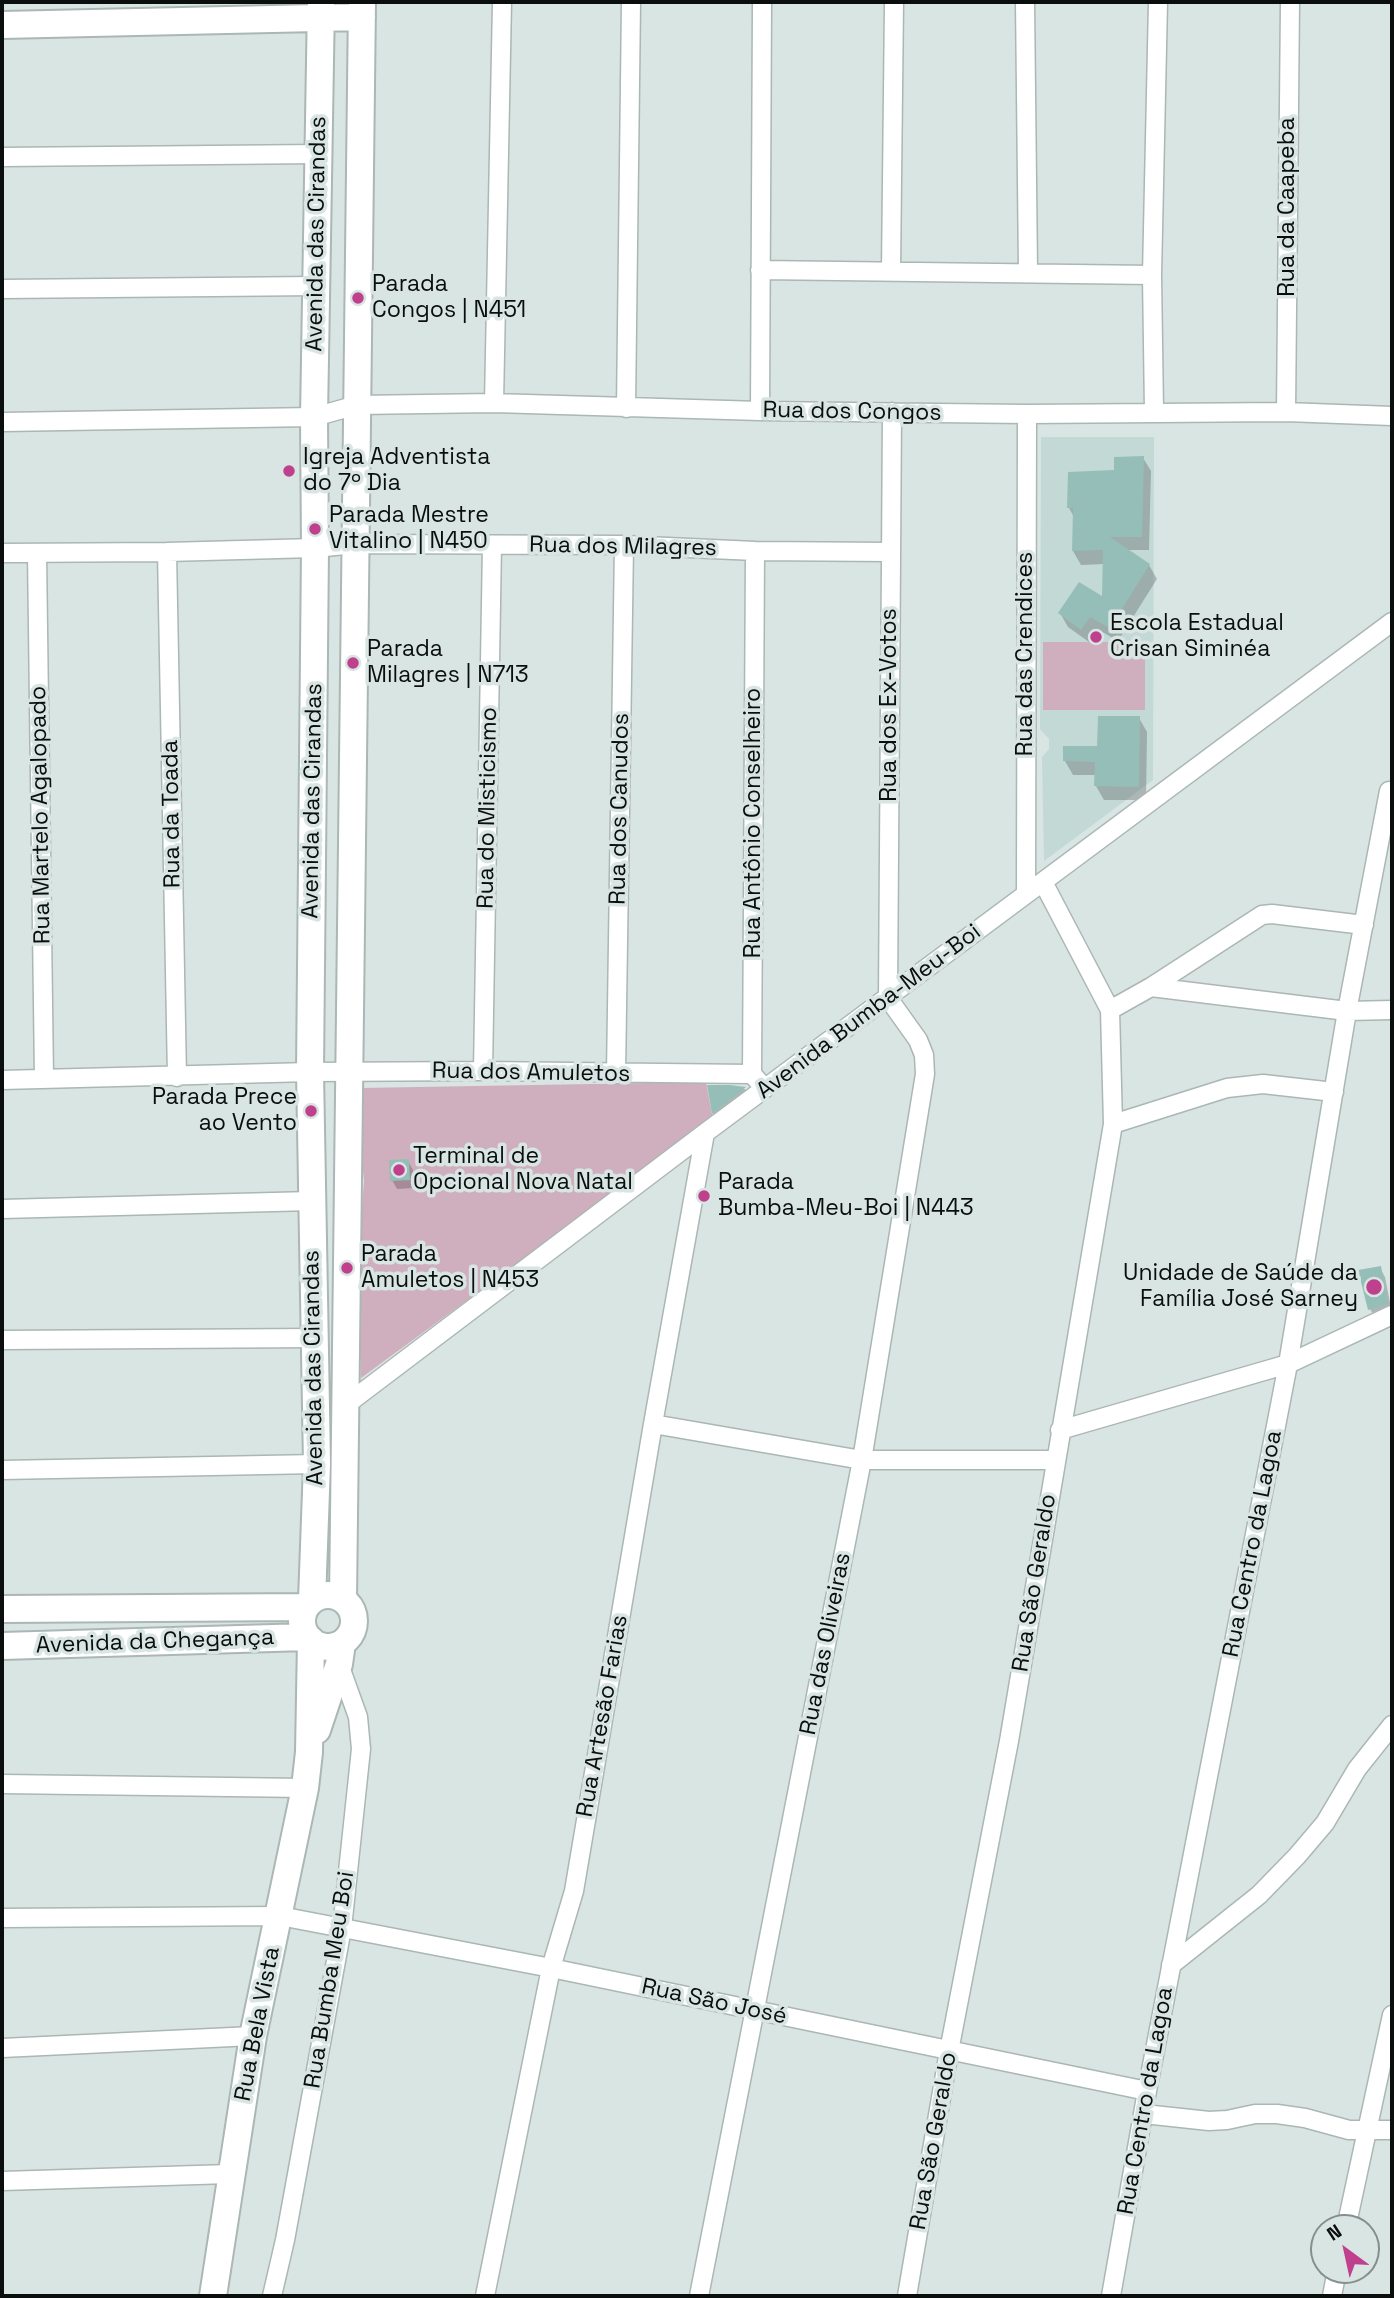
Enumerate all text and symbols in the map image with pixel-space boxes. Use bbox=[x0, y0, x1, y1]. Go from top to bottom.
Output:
street label: Avenida das Cirandas bbox=[301, 116, 333, 352]
street label: Rua da Caapeba bbox=[1274, 117, 1302, 297]
place label: Parada Congos | N451 bbox=[372, 271, 526, 325]
marker: Parada Congos | N451 bbox=[350, 290, 366, 306]
street label: Rua dos Congos bbox=[762, 397, 942, 427]
place label: Igreja Adventista do 7º Dia bbox=[303, 444, 491, 498]
marker: Igreja Adventista do 7º Dia bbox=[281, 463, 297, 479]
place label: Parada Mestre Vitalino | N450 bbox=[329, 502, 489, 556]
marker: Parada Mestre Vitalino | N450 bbox=[307, 521, 323, 537]
street label: Rua dos Milagres bbox=[529, 532, 717, 562]
street label: Rua das Crendices bbox=[1012, 552, 1040, 756]
street label: Rua dos Ex-Votos bbox=[876, 608, 904, 802]
place label: Escola Estadual Crisan Siminéa bbox=[1110, 610, 1284, 664]
marker: Escola Estadual Crisan Siminéa bbox=[1088, 629, 1104, 645]
place label: Parada Milagres | N713 bbox=[367, 636, 529, 690]
marker: Parada Milagres | N713 bbox=[345, 655, 361, 671]
street label: Avenida das Cirandas bbox=[297, 683, 329, 919]
street label: Rua Martelo Agalopado bbox=[25, 686, 57, 944]
street label: Rua Antônio Conselheiro bbox=[740, 688, 768, 958]
street label: Rua do Misticismo bbox=[472, 707, 504, 909]
street label: Rua dos Canudos bbox=[605, 713, 635, 905]
street label: Rua da Toada bbox=[157, 740, 187, 888]
street label: Avenida Bumba-Meu-Boi bbox=[751, 919, 987, 1105]
street label: Rua dos Amuletos bbox=[432, 1057, 630, 1089]
place label: Parada Prece ao Vento bbox=[152, 1084, 297, 1138]
marker: Parada Prece ao Vento bbox=[303, 1103, 319, 1119]
place label: Terminal de Opcional Nova Natal bbox=[413, 1143, 633, 1197]
marker: Terminal de Opcional Nova Natal bbox=[391, 1162, 407, 1178]
place label: Parada Bumba-Meu-Boi | N443 bbox=[718, 1169, 974, 1223]
marker: Parada Bumba-Meu-Boi | N443 bbox=[696, 1188, 712, 1204]
place label: Parada Amuletos | N453 bbox=[361, 1241, 539, 1295]
street label: Avenida das Cirandas bbox=[298, 1250, 330, 1486]
marker: Parada Amuletos | N453 bbox=[339, 1260, 355, 1276]
place label: Unidade de Saúde da Família José Sarney bbox=[1123, 1260, 1358, 1314]
marker: Unidade de Saúde da Família José Sarney bbox=[1364, 1277, 1384, 1297]
street label: Rua Centro da Lagoa bbox=[1217, 1428, 1289, 1660]
street label: Rua São Geraldo bbox=[1007, 1492, 1063, 1674]
street label: Rua das Oliveiras bbox=[795, 1551, 857, 1737]
street label: Rua Artesão Farias bbox=[572, 1613, 634, 1819]
street label: Avenida da Chegança bbox=[35, 1624, 275, 1660]
street label: Rua Bumba Meu Boi bbox=[299, 1870, 361, 2090]
street label: Rua Bela Vista bbox=[229, 1944, 287, 2104]
street label: Rua São José bbox=[639, 1973, 789, 2031]
street label: Rua Centro da Lagoa bbox=[1112, 1985, 1180, 2217]
street label: Rua São Geraldo bbox=[905, 2050, 963, 2232]
north arrow bbox=[1310, 2214, 1380, 2284]
text: N bbox=[1322, 2219, 1347, 2247]

